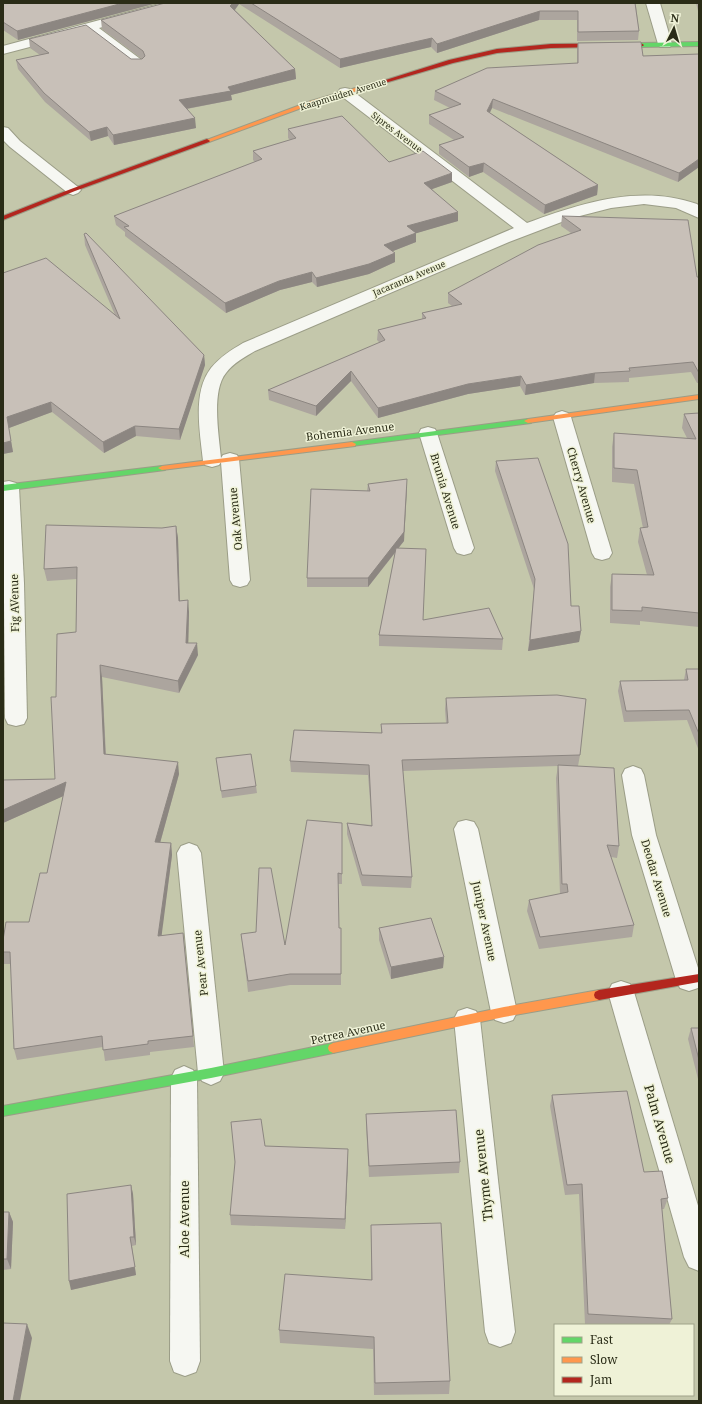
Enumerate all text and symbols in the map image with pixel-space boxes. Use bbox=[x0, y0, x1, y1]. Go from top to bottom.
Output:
north arrow bbox=[654, 8, 694, 48]
text: N bbox=[670, 10, 680, 25]
street label: Kaapmuiden Avenue bbox=[298, 75, 388, 113]
street label: Sipres Avenue bbox=[369, 108, 425, 156]
street label: Jacaranda Avenue bbox=[370, 257, 448, 300]
street label: Bohemia Avenue bbox=[305, 418, 395, 444]
street label: Cherry Avenue bbox=[564, 445, 600, 525]
street label: Brunia Avenue bbox=[427, 451, 465, 531]
street label: Oak Avenue bbox=[225, 487, 245, 551]
street label: Fig AVenue bbox=[6, 574, 22, 632]
street label: Deodar Avenue bbox=[638, 837, 676, 919]
street label: Juniper Avenue bbox=[469, 879, 501, 963]
street label: Pear Avenue bbox=[189, 929, 211, 997]
street label: Petrea Avenue bbox=[309, 1017, 387, 1047]
street label: Palm Avenue bbox=[640, 1082, 680, 1166]
street label: Thyme Avenue bbox=[469, 1128, 497, 1222]
street label: Aloe Avenue bbox=[175, 1180, 193, 1258]
legend bbox=[554, 1324, 694, 1396]
text: Fast bbox=[590, 1331, 613, 1348]
text: Slow bbox=[590, 1351, 618, 1368]
text: Jam bbox=[589, 1371, 612, 1388]

